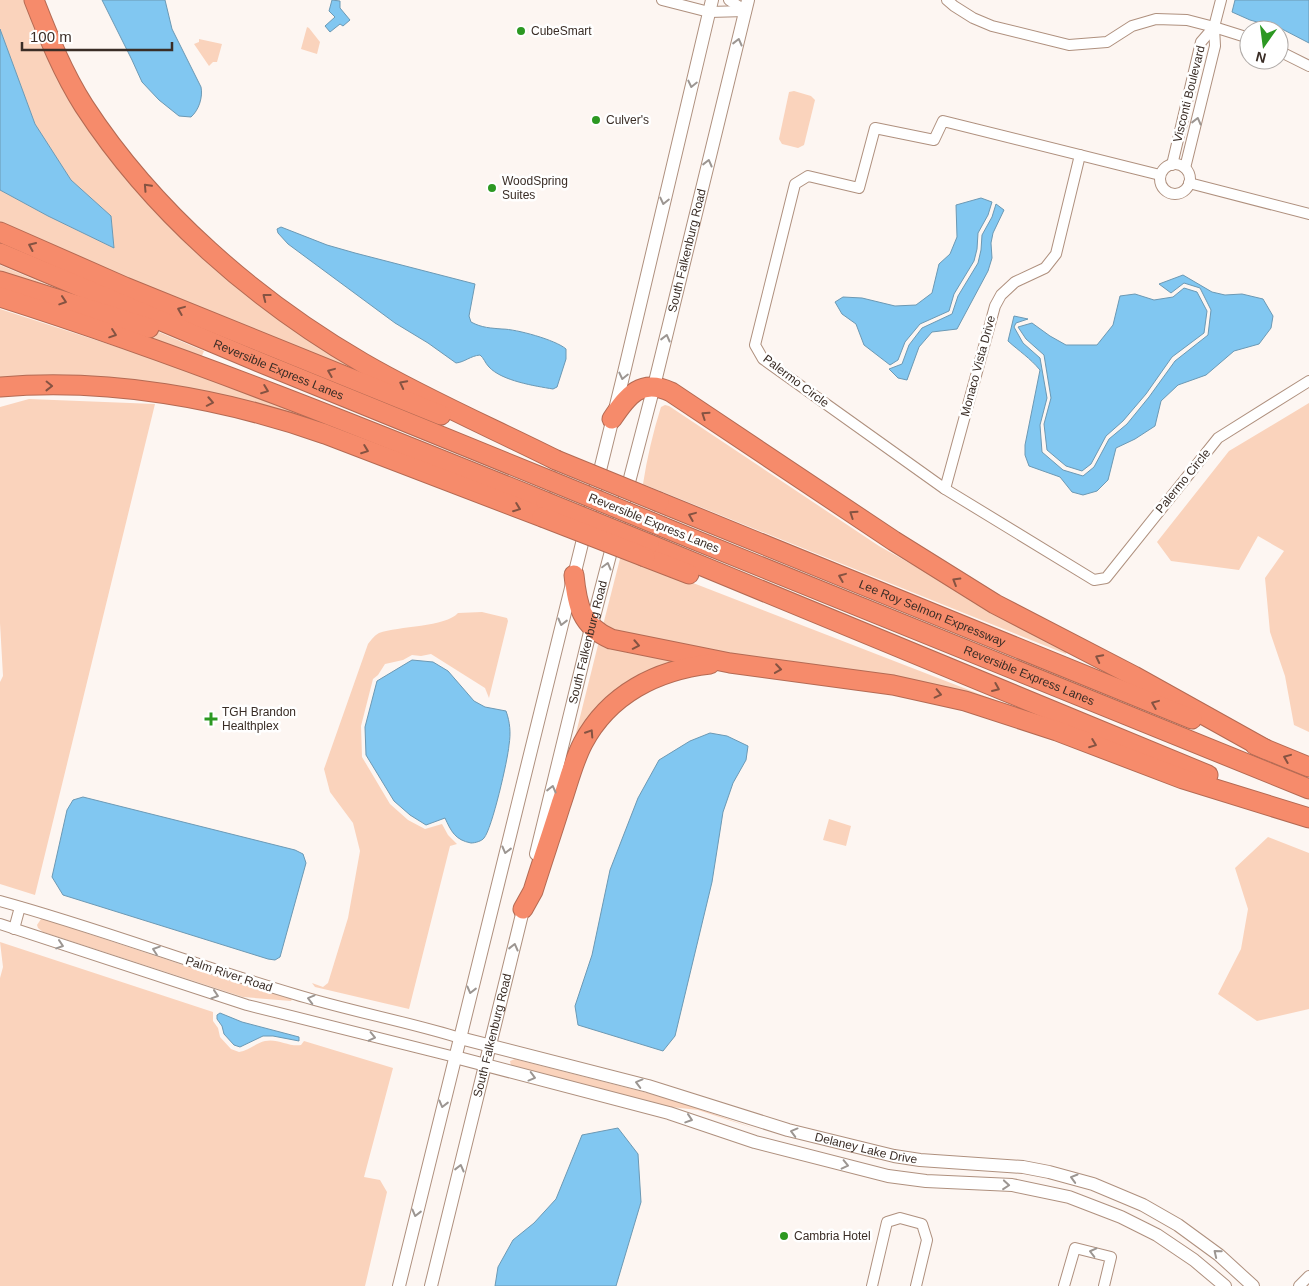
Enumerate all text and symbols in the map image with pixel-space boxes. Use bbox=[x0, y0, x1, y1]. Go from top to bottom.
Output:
scale bar bbox=[22, 20, 172, 52]
north arrow bbox=[1239, 20, 1289, 70]
place label: CubeSmart bbox=[531, 24, 592, 38]
marker: CubeSmart bbox=[515, 25, 527, 37]
text: 100 m bbox=[30, 28, 72, 45]
one-way arrow bbox=[732, 38, 743, 47]
street label: Visconti Boulevard bbox=[1170, 44, 1208, 144]
text: N bbox=[1254, 49, 1268, 67]
one-way arrow bbox=[687, 79, 698, 88]
place label: Culver's bbox=[606, 113, 649, 127]
marker: Culver's bbox=[590, 114, 602, 126]
one-way arrow bbox=[1191, 118, 1201, 126]
one-way arrow bbox=[703, 160, 713, 168]
place label: WoodSpring Suites bbox=[502, 174, 568, 202]
marker: WoodSpring Suites bbox=[486, 182, 498, 194]
one-way arrow bbox=[144, 183, 153, 192]
street label: South Falkenburg Road bbox=[665, 187, 709, 314]
one-way arrow bbox=[659, 196, 670, 205]
one-way arrow bbox=[28, 243, 37, 253]
one-way arrow bbox=[262, 294, 271, 303]
one-way arrow bbox=[59, 295, 67, 305]
one-way arrow bbox=[177, 306, 186, 316]
street label: Monaco Vista Drive bbox=[958, 314, 998, 418]
one-way arrow bbox=[108, 328, 116, 338]
one-way arrow bbox=[660, 334, 671, 343]
street label: Reversible Express Lanes bbox=[211, 337, 346, 403]
street label: Palermo Circle bbox=[760, 352, 832, 410]
one-way arrow bbox=[328, 367, 336, 377]
one-way arrow bbox=[618, 372, 629, 381]
one-way arrow bbox=[399, 380, 408, 390]
one-way arrow bbox=[45, 381, 53, 391]
one-way arrow bbox=[261, 384, 269, 394]
one-way arrow bbox=[206, 397, 214, 407]
one-way arrow bbox=[701, 412, 711, 421]
one-way arrow bbox=[360, 443, 369, 454]
street label: Palermo Circle bbox=[1153, 446, 1213, 516]
street label: Reversible Express Lanes bbox=[587, 490, 721, 556]
one-way arrow bbox=[512, 502, 521, 512]
one-way arrow bbox=[688, 511, 696, 521]
one-way arrow bbox=[849, 511, 859, 520]
one-way arrow bbox=[602, 562, 612, 570]
one-way arrow bbox=[838, 573, 847, 583]
street label: Lee Roy Selmon Expressway bbox=[857, 577, 1008, 649]
one-way arrow bbox=[953, 577, 962, 587]
street label: South Falkenburg Road bbox=[566, 579, 610, 706]
one-way arrow bbox=[557, 618, 568, 627]
one-way arrow bbox=[632, 639, 641, 650]
street label: Reversible Express Lanes bbox=[962, 643, 1096, 708]
one-way arrow bbox=[1095, 654, 1104, 664]
one-way arrow bbox=[774, 663, 782, 674]
one-way arrow bbox=[991, 682, 1000, 692]
one-way arrow bbox=[934, 689, 943, 699]
one-way arrow bbox=[1151, 700, 1160, 710]
place label: TGH Brandon Healthplex bbox=[222, 705, 296, 733]
marker: TGH Brandon Healthplex bbox=[204, 712, 218, 726]
one-way arrow bbox=[583, 730, 593, 739]
one-way arrow bbox=[1088, 738, 1097, 748]
one-way arrow bbox=[1283, 754, 1292, 764]
one-way arrow bbox=[546, 785, 557, 794]
one-way arrow bbox=[501, 846, 512, 855]
one-way arrow bbox=[56, 939, 64, 949]
one-way arrow bbox=[508, 943, 519, 952]
one-way arrow bbox=[152, 946, 161, 956]
street label: Palm River Road bbox=[184, 953, 274, 995]
street label: South Falkenburg Road bbox=[470, 972, 514, 1099]
one-way arrow bbox=[467, 985, 477, 993]
one-way arrow bbox=[210, 989, 219, 999]
one-way arrow bbox=[306, 994, 315, 1005]
one-way arrow bbox=[367, 1031, 376, 1041]
one-way arrow bbox=[528, 1071, 537, 1082]
one-way arrow bbox=[635, 1079, 643, 1089]
one-way arrow bbox=[438, 1100, 449, 1109]
one-way arrow bbox=[685, 1114, 693, 1124]
one-way arrow bbox=[790, 1127, 798, 1137]
street label: Delaney Lake Drive bbox=[813, 1130, 919, 1167]
one-way arrow bbox=[840, 1159, 849, 1170]
one-way arrow bbox=[454, 1163, 465, 1172]
one-way arrow bbox=[1071, 1174, 1079, 1184]
one-way arrow bbox=[1002, 1179, 1010, 1190]
one-way arrow bbox=[412, 1208, 422, 1216]
place label: Cambria Hotel bbox=[794, 1229, 871, 1243]
marker: Cambria Hotel bbox=[778, 1230, 790, 1242]
one-way arrow bbox=[1089, 1247, 1098, 1258]
one-way arrow bbox=[1214, 1251, 1223, 1259]

